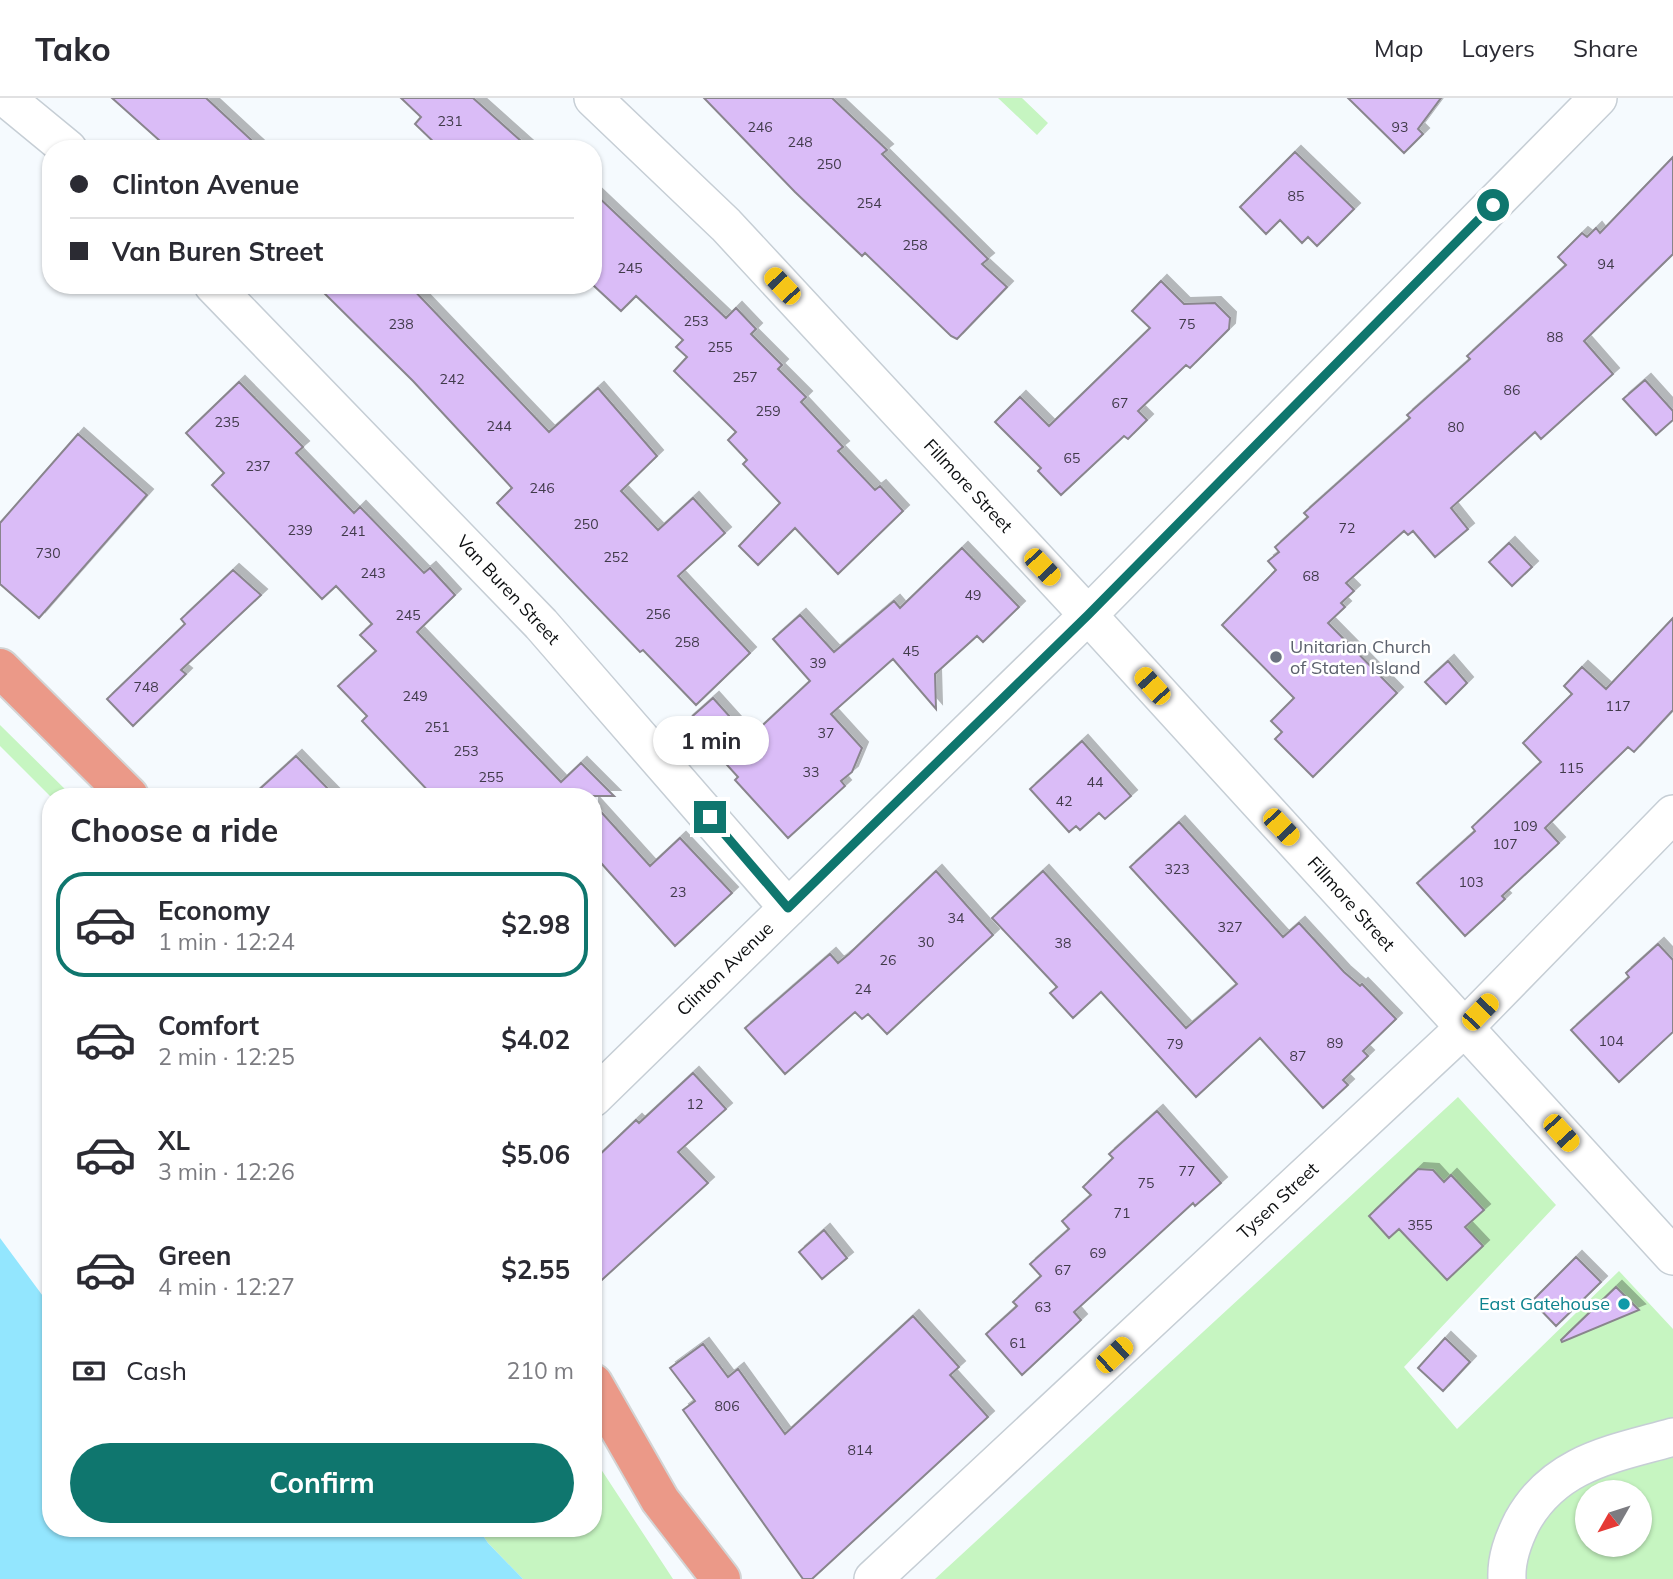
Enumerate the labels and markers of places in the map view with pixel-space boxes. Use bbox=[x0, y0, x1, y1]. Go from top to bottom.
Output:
place label: Unitarian Church of Staten Island bbox=[1290, 635, 1431, 679]
marker: Unitarian Church of Staten Island bbox=[1268, 649, 1284, 665]
place label: East Gatehouse bbox=[1479, 1292, 1610, 1315]
marker: East Gatehouse bbox=[1616, 1296, 1632, 1312]

